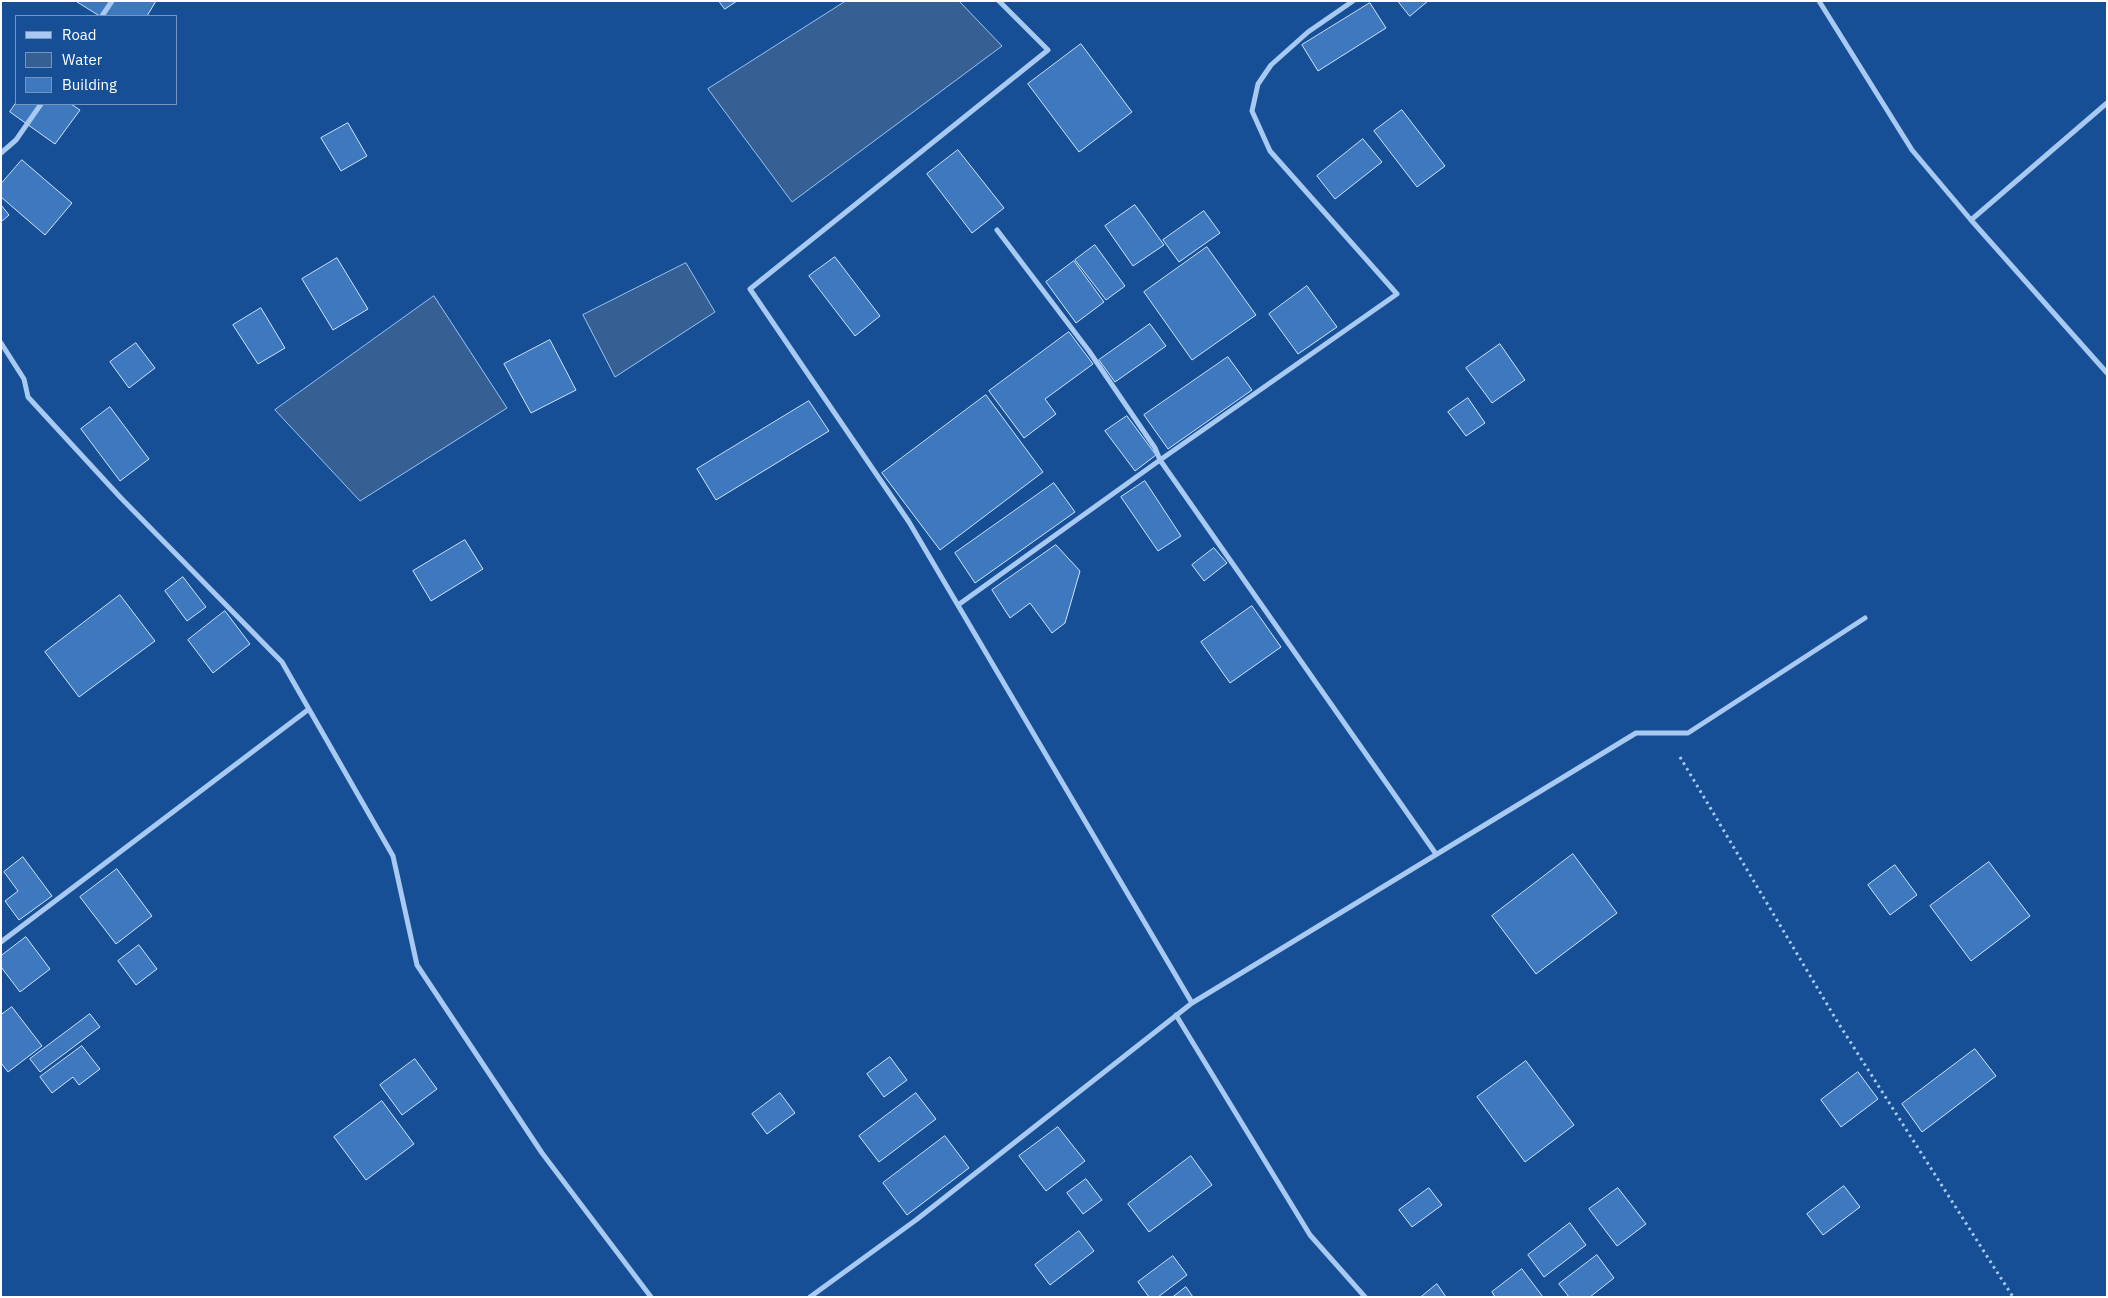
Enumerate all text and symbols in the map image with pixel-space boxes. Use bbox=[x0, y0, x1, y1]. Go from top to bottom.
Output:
legend bbox=[15, 15, 178, 105]
text: Road bbox=[62, 25, 97, 44]
text: Water bbox=[62, 50, 102, 69]
text: Building bbox=[62, 75, 117, 94]

